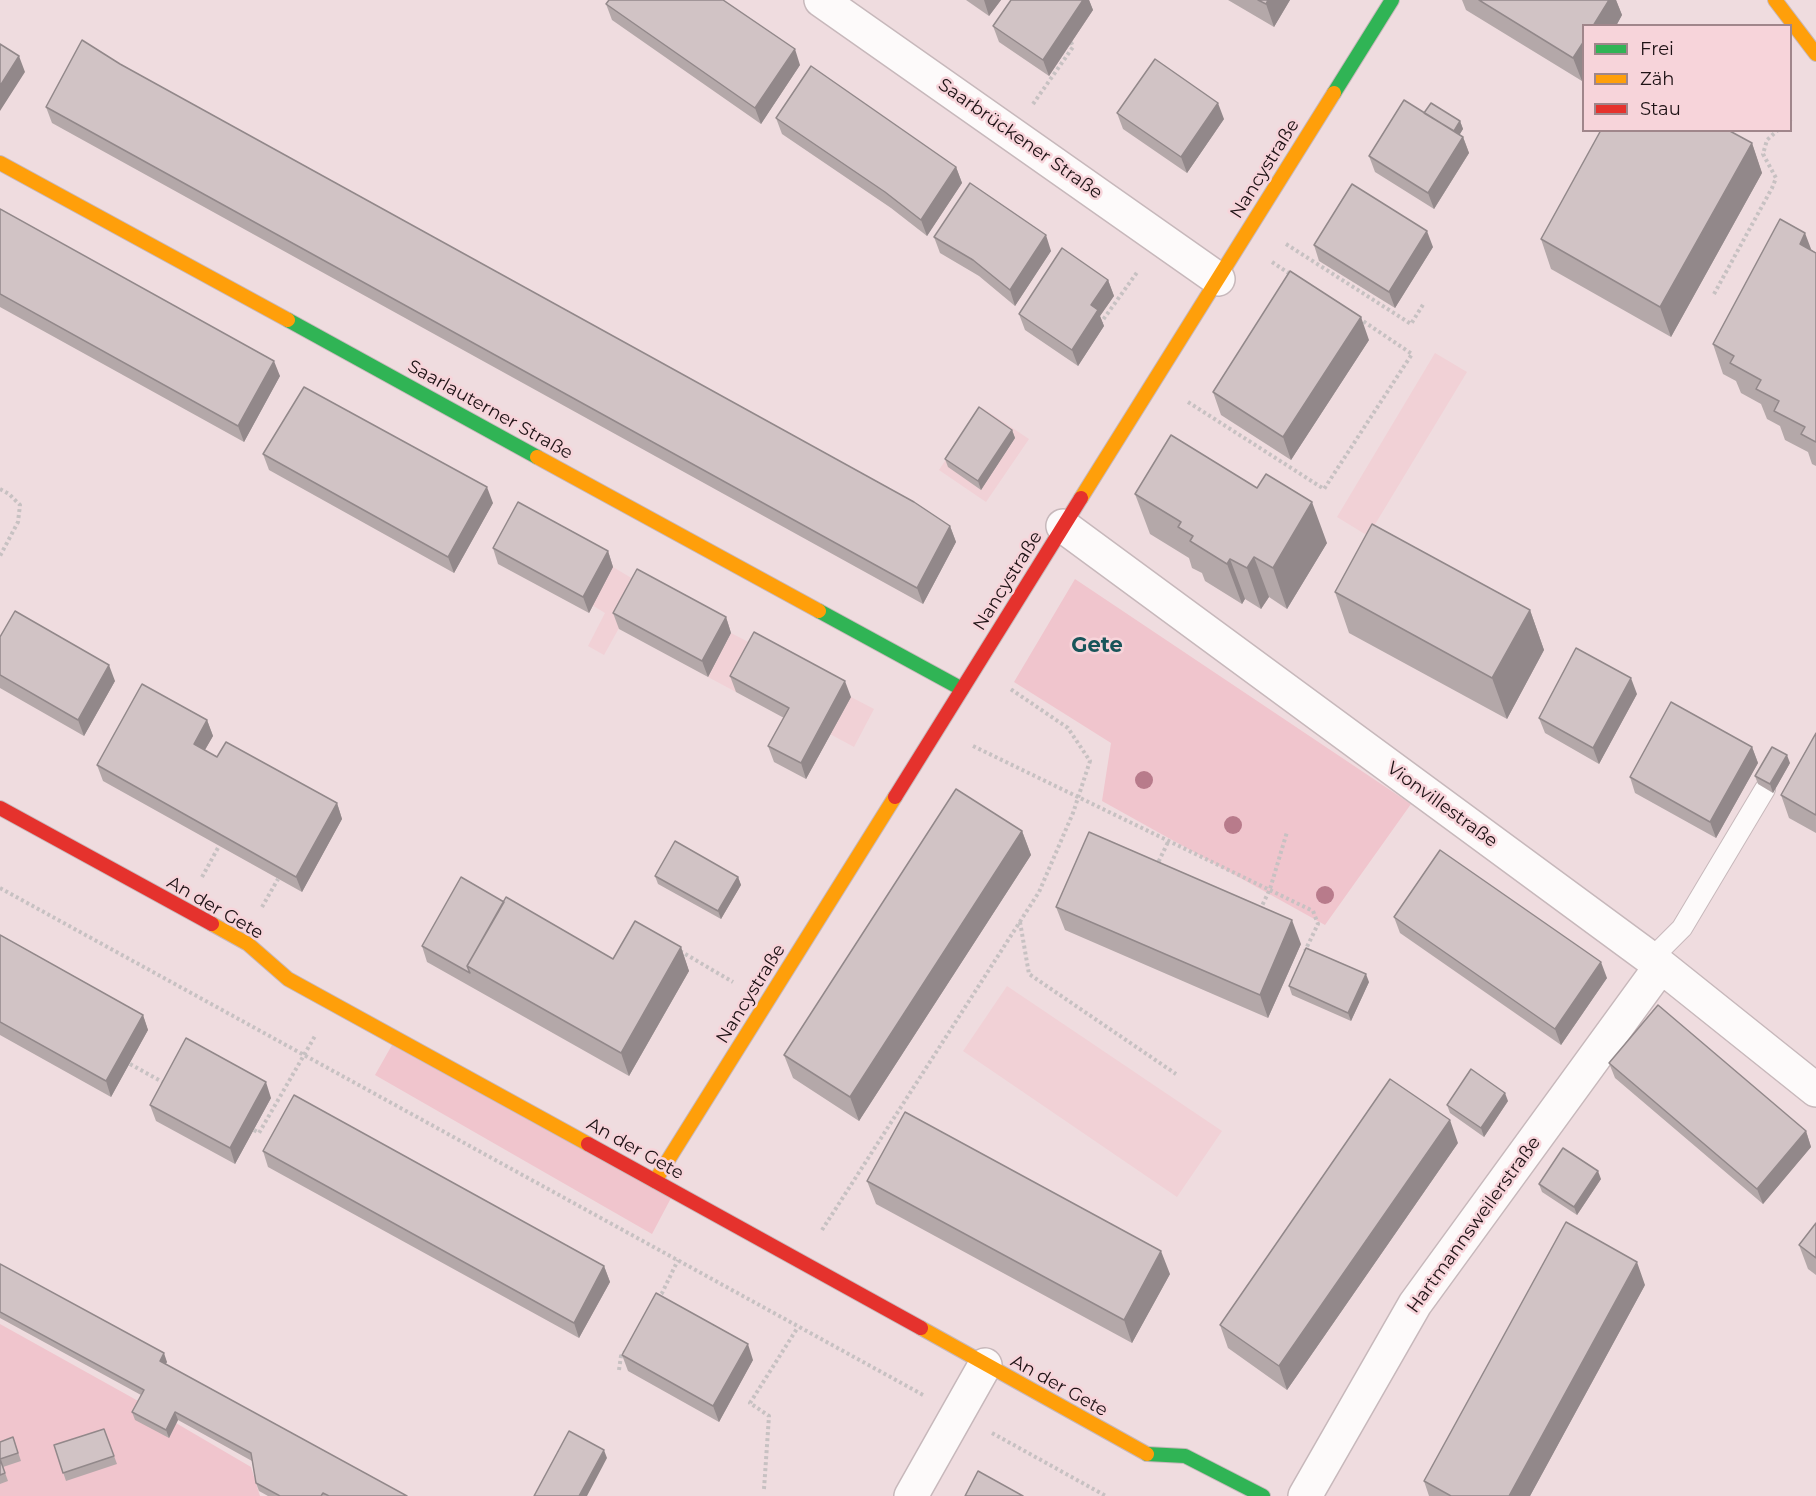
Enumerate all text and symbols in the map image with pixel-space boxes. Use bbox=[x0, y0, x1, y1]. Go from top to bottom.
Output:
legend bbox=[1582, 24, 1792, 132]
text: Frei bbox=[1640, 38, 1674, 60]
text: Zäh bbox=[1640, 68, 1675, 90]
street label: Saarbrückener Straße bbox=[934, 74, 1106, 204]
text: Stau bbox=[1640, 98, 1681, 120]
street label: Nancystraße bbox=[1226, 115, 1304, 223]
street label: Saarlauterner Straße bbox=[404, 356, 576, 464]
street label: Nancystraße bbox=[969, 527, 1047, 635]
district label: Gete bbox=[1071, 633, 1123, 659]
street label: Vionvillestraße bbox=[1382, 758, 1502, 852]
street label: An der Gete bbox=[163, 872, 267, 944]
street label: Nancystraße bbox=[712, 940, 790, 1048]
street label: An der Gete bbox=[583, 1114, 687, 1184]
street label: Hartmannsweilerstraße bbox=[1403, 1133, 1545, 1317]
street label: An der Gete bbox=[1007, 1351, 1111, 1421]

